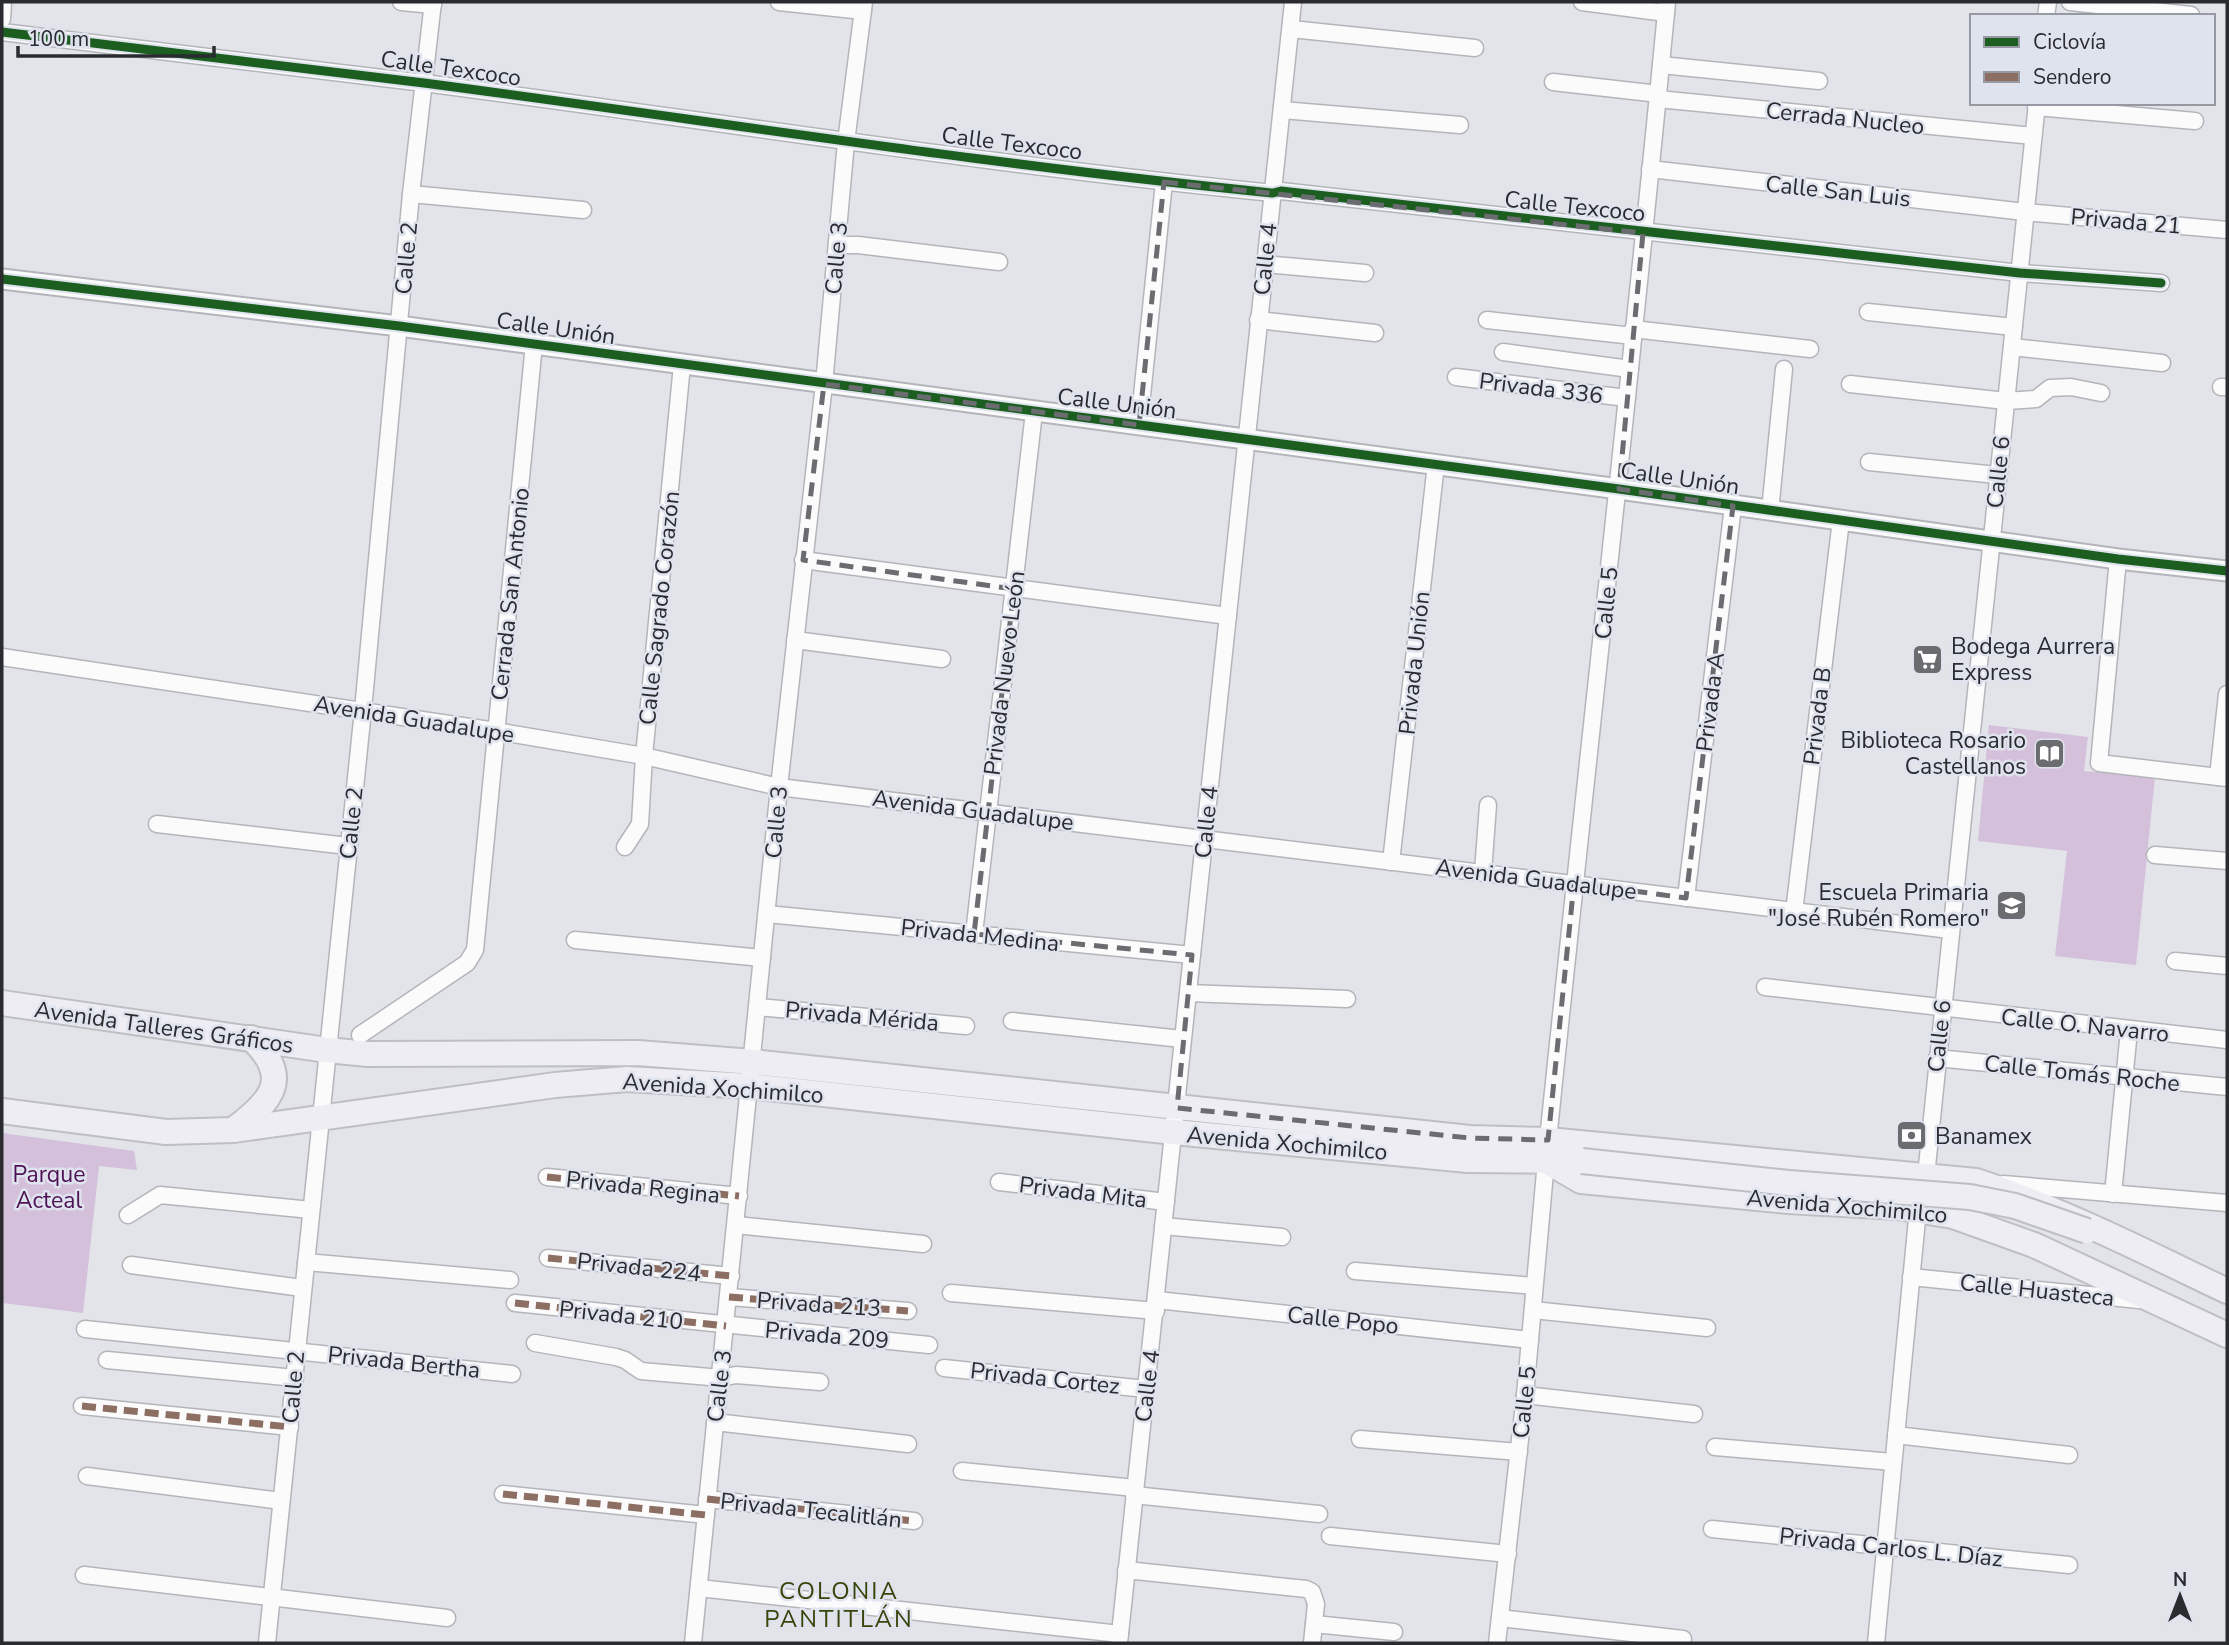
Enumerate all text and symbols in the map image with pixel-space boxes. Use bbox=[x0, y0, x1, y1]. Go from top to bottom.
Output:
scale bar bbox=[18, 14, 214, 58]
legend bbox=[1970, 14, 2215, 105]
text: 100 m bbox=[28, 25, 89, 53]
text: Ciclovía bbox=[2033, 28, 2106, 56]
street label: Calle Texcoco bbox=[379, 43, 523, 94]
text: Sendero bbox=[2033, 63, 2112, 91]
street label: Cerrada Nucleo bbox=[1764, 95, 1926, 142]
street label: Calle Texcoco bbox=[940, 119, 1084, 167]
street label: Calle San Luis bbox=[1764, 168, 1912, 215]
street label: Calle Texcoco bbox=[1503, 184, 1647, 229]
street label: Privada 21 bbox=[2069, 201, 2183, 242]
street label: Calle 2 bbox=[388, 220, 425, 296]
street label: Calle 3 bbox=[818, 220, 855, 296]
street label: Calle 4 bbox=[1246, 221, 1285, 297]
street label: Calle Unión bbox=[494, 305, 617, 352]
street label: Privada 336 bbox=[1477, 366, 1605, 411]
street label: Calle Unión bbox=[1056, 381, 1178, 426]
street label: Calle 6 bbox=[1979, 434, 2018, 510]
street label: Calle Unión bbox=[1618, 455, 1741, 502]
street label: Cerrada San Antonio bbox=[484, 486, 537, 702]
street label: Calle Sagrado Corazón bbox=[632, 489, 687, 727]
street label: Calle 5 bbox=[1587, 565, 1626, 641]
street label: Privada Nuevo León bbox=[977, 569, 1032, 777]
street label: Privada Unión bbox=[1392, 590, 1437, 736]
place label: Bodega Aurrera Express bbox=[1951, 631, 2115, 688]
supermarket icon: Bodega Aurrera Express bbox=[1911, 642, 1945, 676]
street label: Privada A bbox=[1689, 650, 1732, 754]
street label: Privada B bbox=[1796, 665, 1839, 767]
street label: Avenida Guadalupe bbox=[311, 688, 516, 751]
place label: Biblioteca Rosario Castellanos bbox=[1841, 725, 2026, 782]
library icon: Biblioteca Rosario Castellanos bbox=[2032, 736, 2066, 770]
street label: Avenida Guadalupe bbox=[870, 783, 1075, 838]
street label: Calle 3 bbox=[758, 784, 795, 860]
street label: Calle 4 bbox=[1187, 784, 1226, 860]
street label: Calle 2 bbox=[332, 785, 371, 861]
street label: Avenida Guadalupe bbox=[1433, 852, 1638, 907]
place label: Escuela Primaria "José Rubén Romero" bbox=[1768, 877, 1989, 934]
school or university icon: Escuela Primaria "José Rubén Romero" bbox=[1995, 888, 2029, 922]
street label: Privada Medina bbox=[899, 912, 1061, 959]
street label: Avenida Talleres Gráficos bbox=[32, 994, 296, 1061]
street label: Privada Mérida bbox=[784, 994, 940, 1039]
street label: Calle 6 bbox=[1920, 998, 1959, 1074]
street label: Calle O. Navarro bbox=[1999, 1001, 2171, 1050]
street label: Calle Tomás Roche bbox=[1983, 1048, 2181, 1099]
street label: Avenida Xochimilco bbox=[621, 1066, 825, 1111]
street label: Avenida Xochimilco bbox=[1185, 1119, 1389, 1168]
bank icon: Banamex bbox=[1895, 1119, 1929, 1153]
place label: Banamex bbox=[1935, 1121, 2032, 1152]
park label: Parque Acteal bbox=[13, 1159, 85, 1216]
street label: Privada Regina bbox=[564, 1164, 721, 1211]
street label: Privada Mita bbox=[1017, 1169, 1149, 1216]
street label: Avenida Xochimilco bbox=[1745, 1182, 1949, 1231]
street label: Privada 224 bbox=[575, 1246, 703, 1289]
street label: Calle Huasteca bbox=[1958, 1267, 2116, 1314]
street label: Privada 213 bbox=[756, 1285, 882, 1324]
street label: Privada 210 bbox=[557, 1294, 685, 1337]
street label: Calle Popo bbox=[1286, 1299, 1400, 1342]
street label: Privada 209 bbox=[764, 1315, 890, 1356]
street label: Privada Bertha bbox=[326, 1339, 482, 1386]
street label: Calle 3 bbox=[700, 1348, 739, 1424]
street label: Calle 4 bbox=[1128, 1348, 1167, 1424]
street label: Calle 2 bbox=[275, 1349, 312, 1425]
street label: Privada Cortez bbox=[969, 1355, 1121, 1402]
street label: Calle 5 bbox=[1505, 1364, 1544, 1440]
street label: Privada Tecalitlán bbox=[719, 1486, 903, 1535]
street label: Privada Carlos L. Díaz bbox=[1778, 1520, 2004, 1575]
north arrow bbox=[2145, 1561, 2215, 1631]
text: N bbox=[2173, 1567, 2187, 1593]
district label: COLONIA PANTITLÁN bbox=[764, 1575, 914, 1635]

